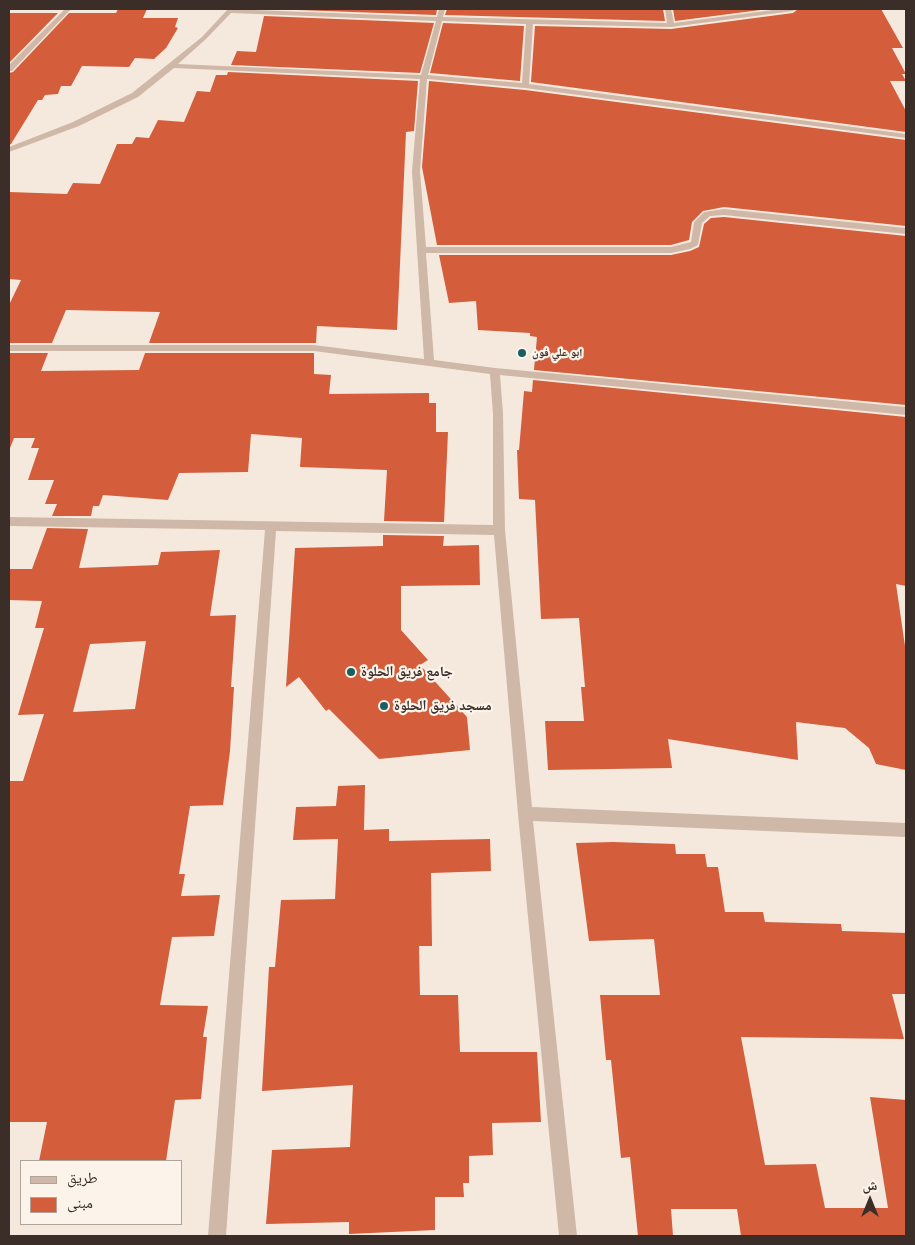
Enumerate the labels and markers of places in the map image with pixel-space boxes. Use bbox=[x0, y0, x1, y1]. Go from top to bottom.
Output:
place label: ابو علي فون bbox=[532, 346, 582, 360]
marker: ابو علي فون bbox=[516, 347, 528, 359]
place label: جامع فريق الحلوة bbox=[361, 664, 453, 680]
marker: جامع فريق الحلوة bbox=[345, 666, 357, 678]
place label: مسجد فريق الحلوة bbox=[394, 698, 492, 714]
marker: مسجد فريق الحلوة bbox=[378, 700, 390, 712]

